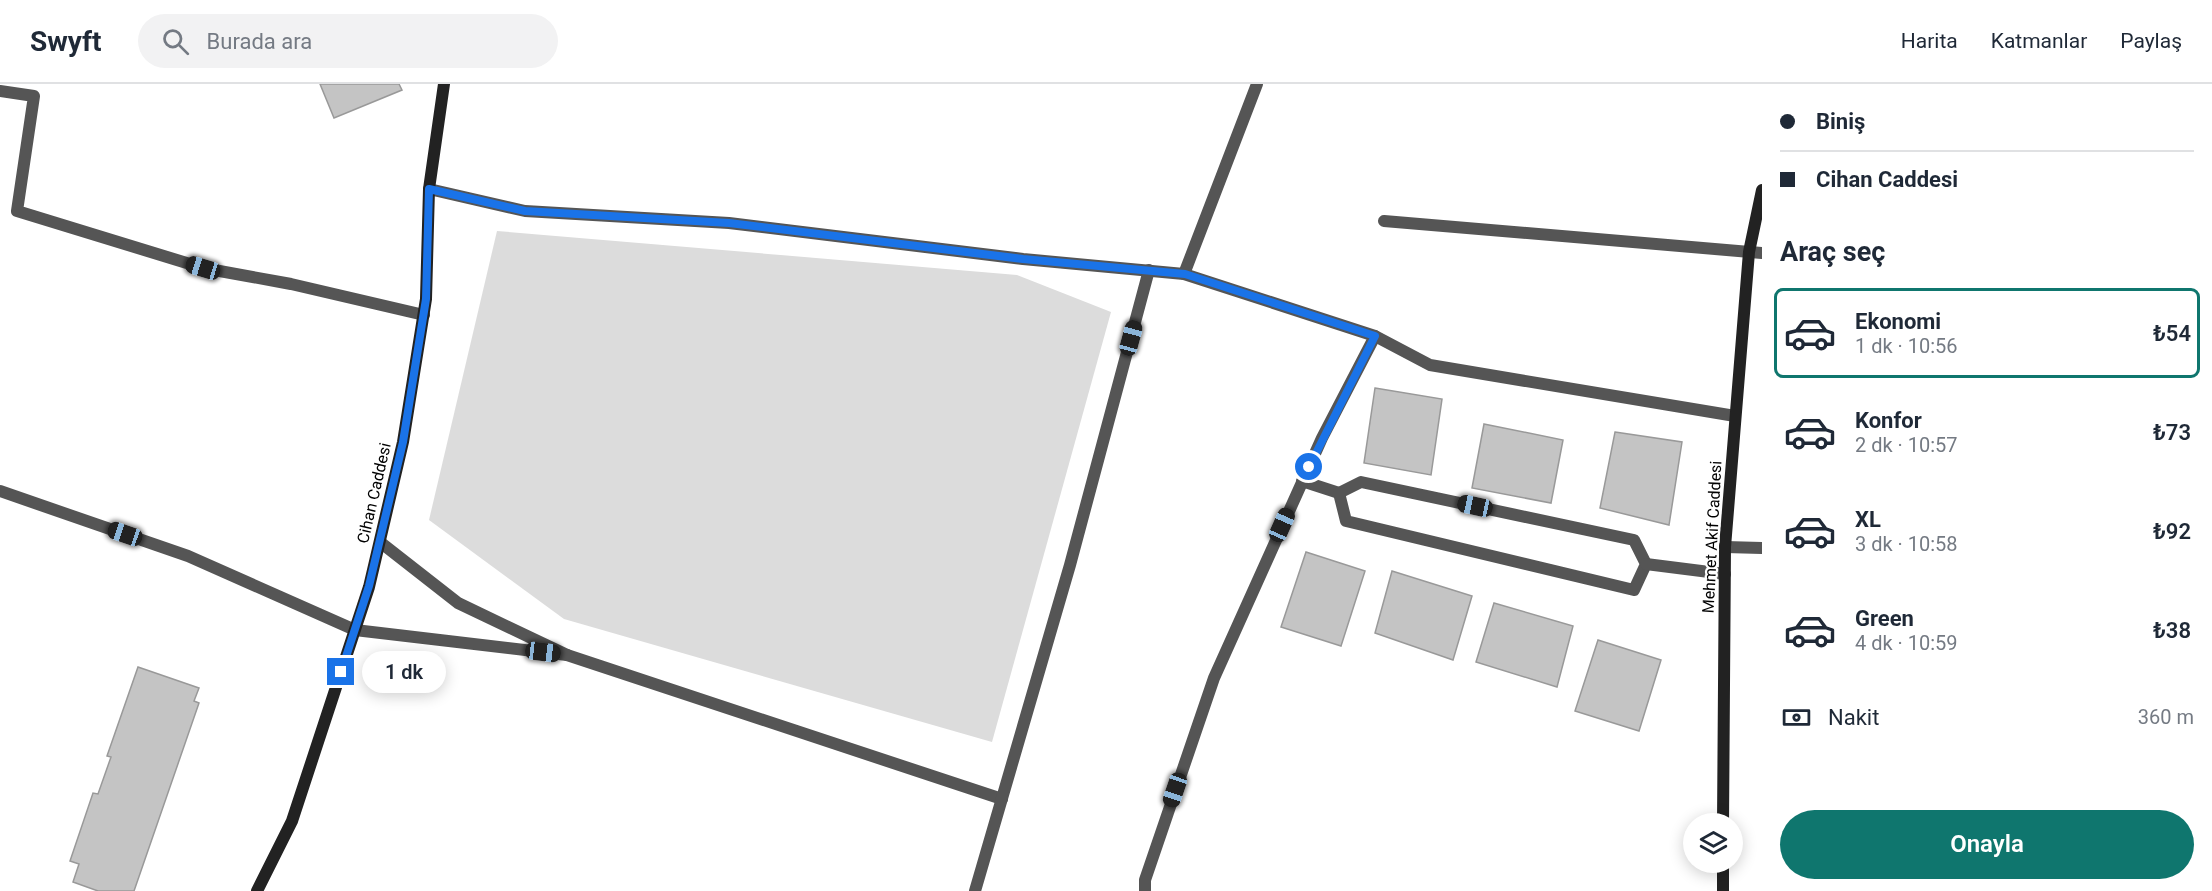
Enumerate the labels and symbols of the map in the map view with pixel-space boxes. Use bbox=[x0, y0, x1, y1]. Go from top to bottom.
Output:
car bbox=[183, 254, 223, 282]
car bbox=[1118, 318, 1144, 358]
street label: Cihan Caddesi bbox=[353, 441, 395, 545]
route start bbox=[1295, 453, 1322, 480]
street label: Mehmet Akif Caddesi bbox=[1699, 460, 1725, 614]
car bbox=[1456, 493, 1494, 519]
car bbox=[1266, 505, 1298, 545]
car bbox=[105, 520, 145, 548]
car bbox=[524, 641, 562, 663]
callout: 1 dk bbox=[362, 651, 446, 693]
route end bbox=[327, 658, 354, 685]
car bbox=[1161, 770, 1189, 810]

